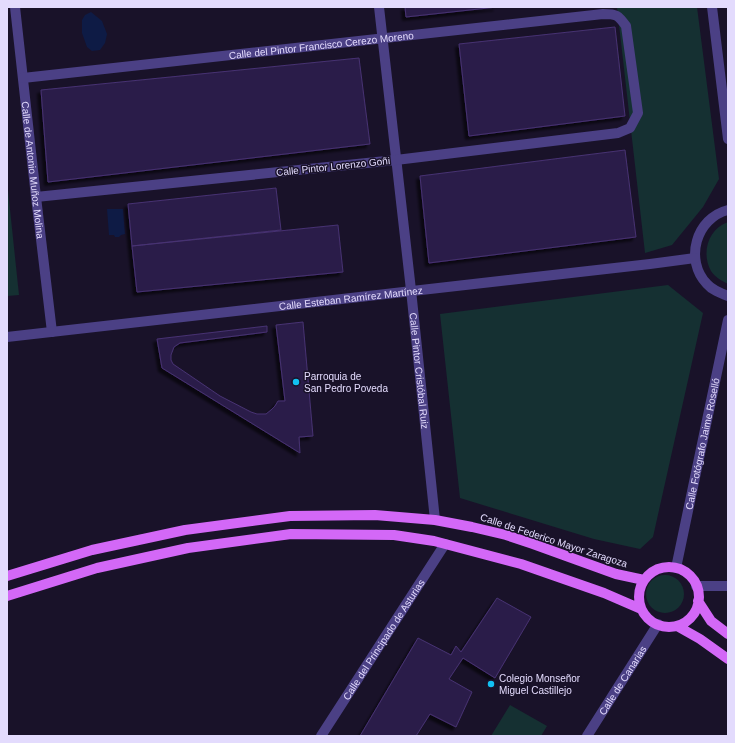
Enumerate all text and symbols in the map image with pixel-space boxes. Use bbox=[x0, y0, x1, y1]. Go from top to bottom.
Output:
street label: Calle del Pintor Francisco Cerezo Moreno bbox=[228, 30, 415, 61]
street label: Calle de Antonio Muñoz Molina bbox=[19, 101, 46, 240]
street label: Calle Pintor Lorenzo Goñi bbox=[276, 155, 391, 178]
street label: Calle Esteban Ramírez Martínez bbox=[278, 285, 423, 312]
street label: Calle Pintor Cristóbal Ruiz bbox=[407, 312, 430, 430]
place label: Parroquia de San Pedro Poveda bbox=[304, 371, 388, 394]
marker: Parroquia de San Pedro Poveda bbox=[291, 377, 301, 387]
street label: Calle Fotógrafo Jaime Roselló bbox=[683, 377, 722, 511]
street label: Calle de Federico Mayor Zaragoza bbox=[479, 511, 629, 570]
street label: Calle del Principado de Asturias bbox=[341, 577, 427, 702]
street label: Calle de Canarias bbox=[597, 644, 649, 717]
place label: Colegio Monseñor Miguel Castillejo bbox=[499, 673, 581, 696]
marker: Colegio Monseñor Miguel Castillejo bbox=[486, 679, 496, 689]

